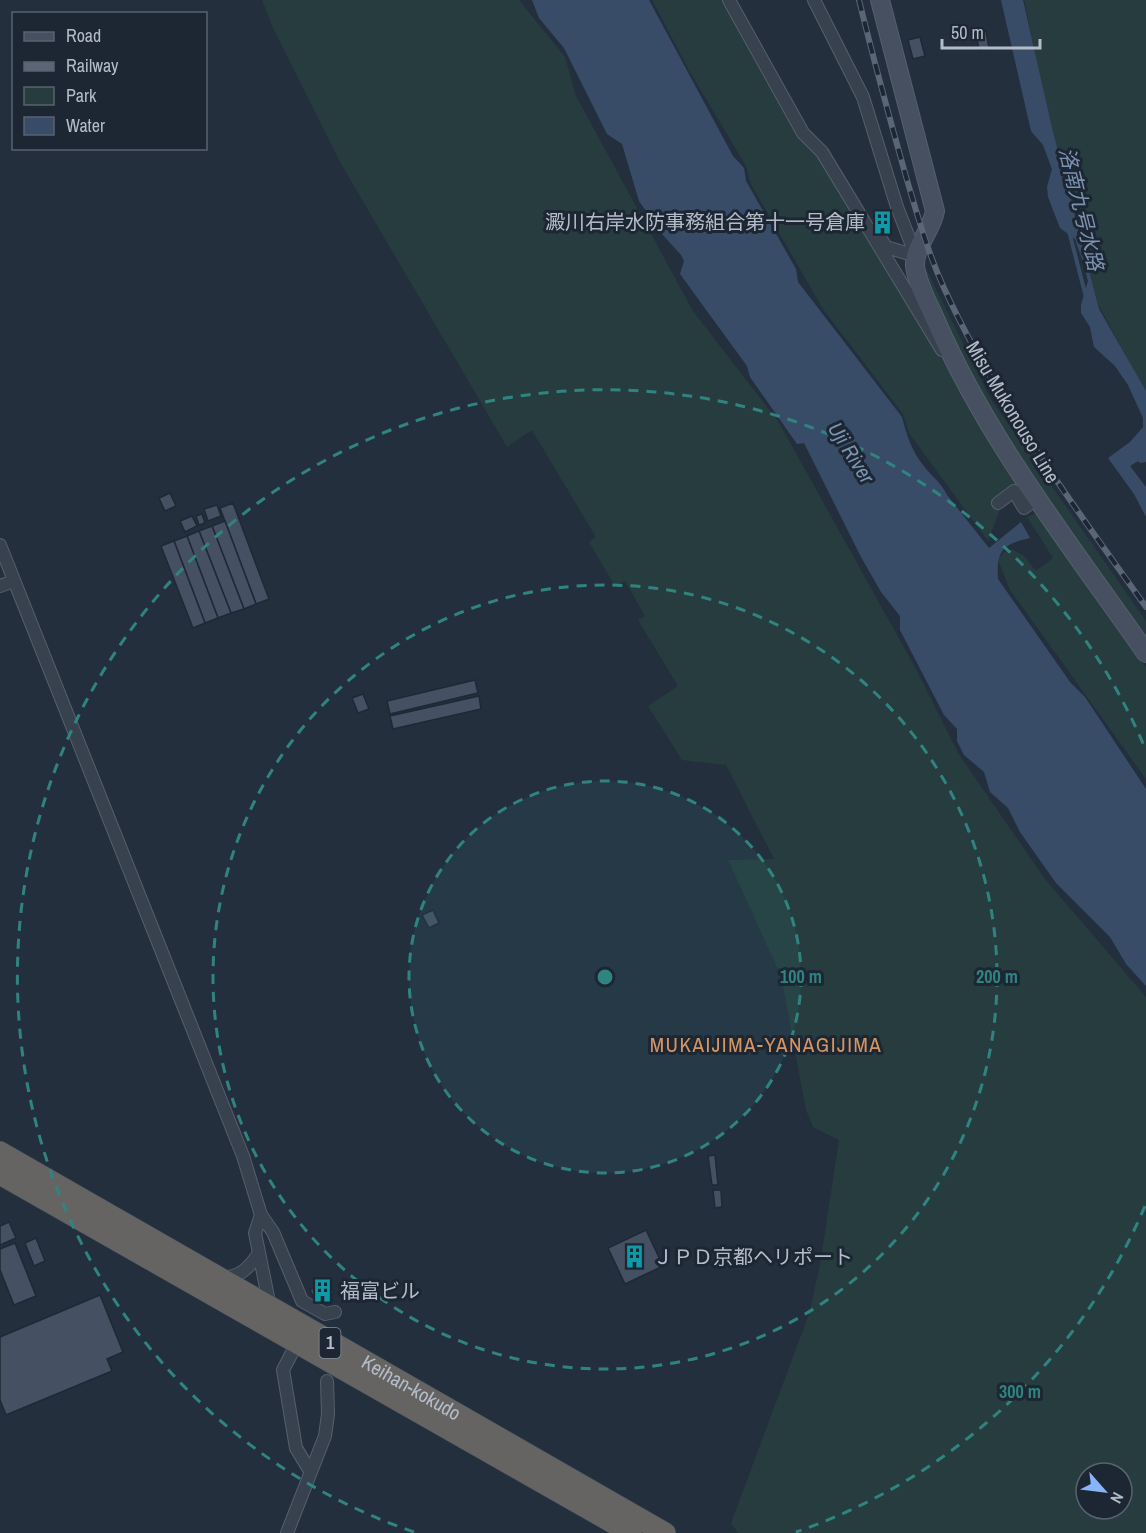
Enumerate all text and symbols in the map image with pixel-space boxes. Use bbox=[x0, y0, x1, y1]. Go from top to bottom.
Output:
legend bbox=[12, 12, 207, 150]
scale bar bbox=[942, 12, 1040, 50]
text: 50 m bbox=[951, 20, 984, 45]
text: Road bbox=[66, 23, 101, 48]
text: Railway bbox=[66, 53, 119, 78]
text: Park bbox=[66, 83, 97, 108]
text: Water bbox=[66, 113, 105, 138]
water label: 洛南九号水路 bbox=[1052, 144, 1111, 275]
place label: 澱川右岸水防事務組合第十一号倉庫 bbox=[545, 208, 865, 235]
building icon: 澱川右岸水防事務組合第十一号倉庫 bbox=[870, 209, 896, 235]
street label: Misu Mukonouso Line bbox=[960, 336, 1067, 488]
water label: Uji River bbox=[821, 417, 882, 490]
text: 100 m bbox=[780, 964, 822, 989]
text: 200 m bbox=[976, 964, 1018, 989]
centre of rings bbox=[595, 967, 615, 987]
district label: MUKAIJIMA-YANAGIJIMA bbox=[650, 1030, 882, 1059]
place label: ＪＰＤ京都ヘリポート bbox=[653, 1243, 853, 1270]
building icon: ＪＰＤ京都ヘリポート bbox=[622, 1244, 648, 1270]
place label: 福富ビル bbox=[340, 1277, 420, 1304]
building icon: 福富ビル bbox=[309, 1278, 335, 1304]
road number: 1 bbox=[320, 1328, 340, 1358]
street label: Keihan-kokudo bbox=[357, 1348, 466, 1426]
text: 300 m bbox=[999, 1379, 1041, 1404]
north arrow bbox=[1074, 1461, 1134, 1521]
text: N bbox=[1105, 1489, 1129, 1507]

